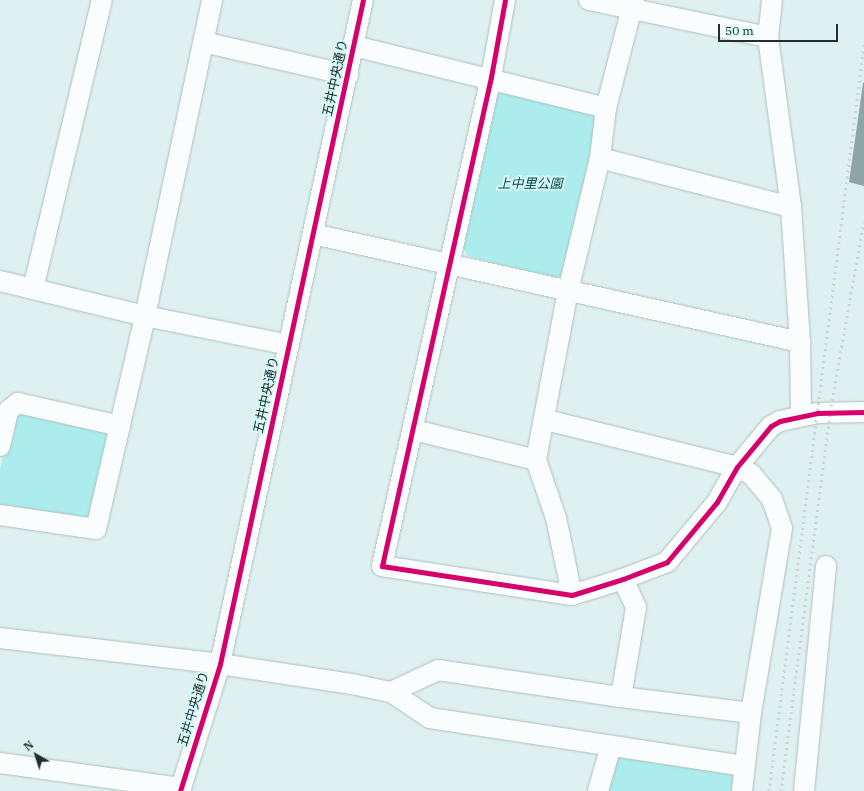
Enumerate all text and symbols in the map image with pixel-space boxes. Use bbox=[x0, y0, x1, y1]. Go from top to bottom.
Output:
scale bar bbox=[720, 16, 840, 42]
text: 50 m bbox=[725, 23, 754, 38]
street label: 五井中央通り bbox=[320, 38, 352, 118]
park label: 上中里公園 bbox=[498, 176, 562, 192]
street label: 五井中央通り bbox=[251, 355, 283, 435]
street label: 五井中央通り bbox=[175, 669, 213, 749]
north arrow bbox=[16, 735, 56, 775]
text: N bbox=[21, 738, 36, 754]

